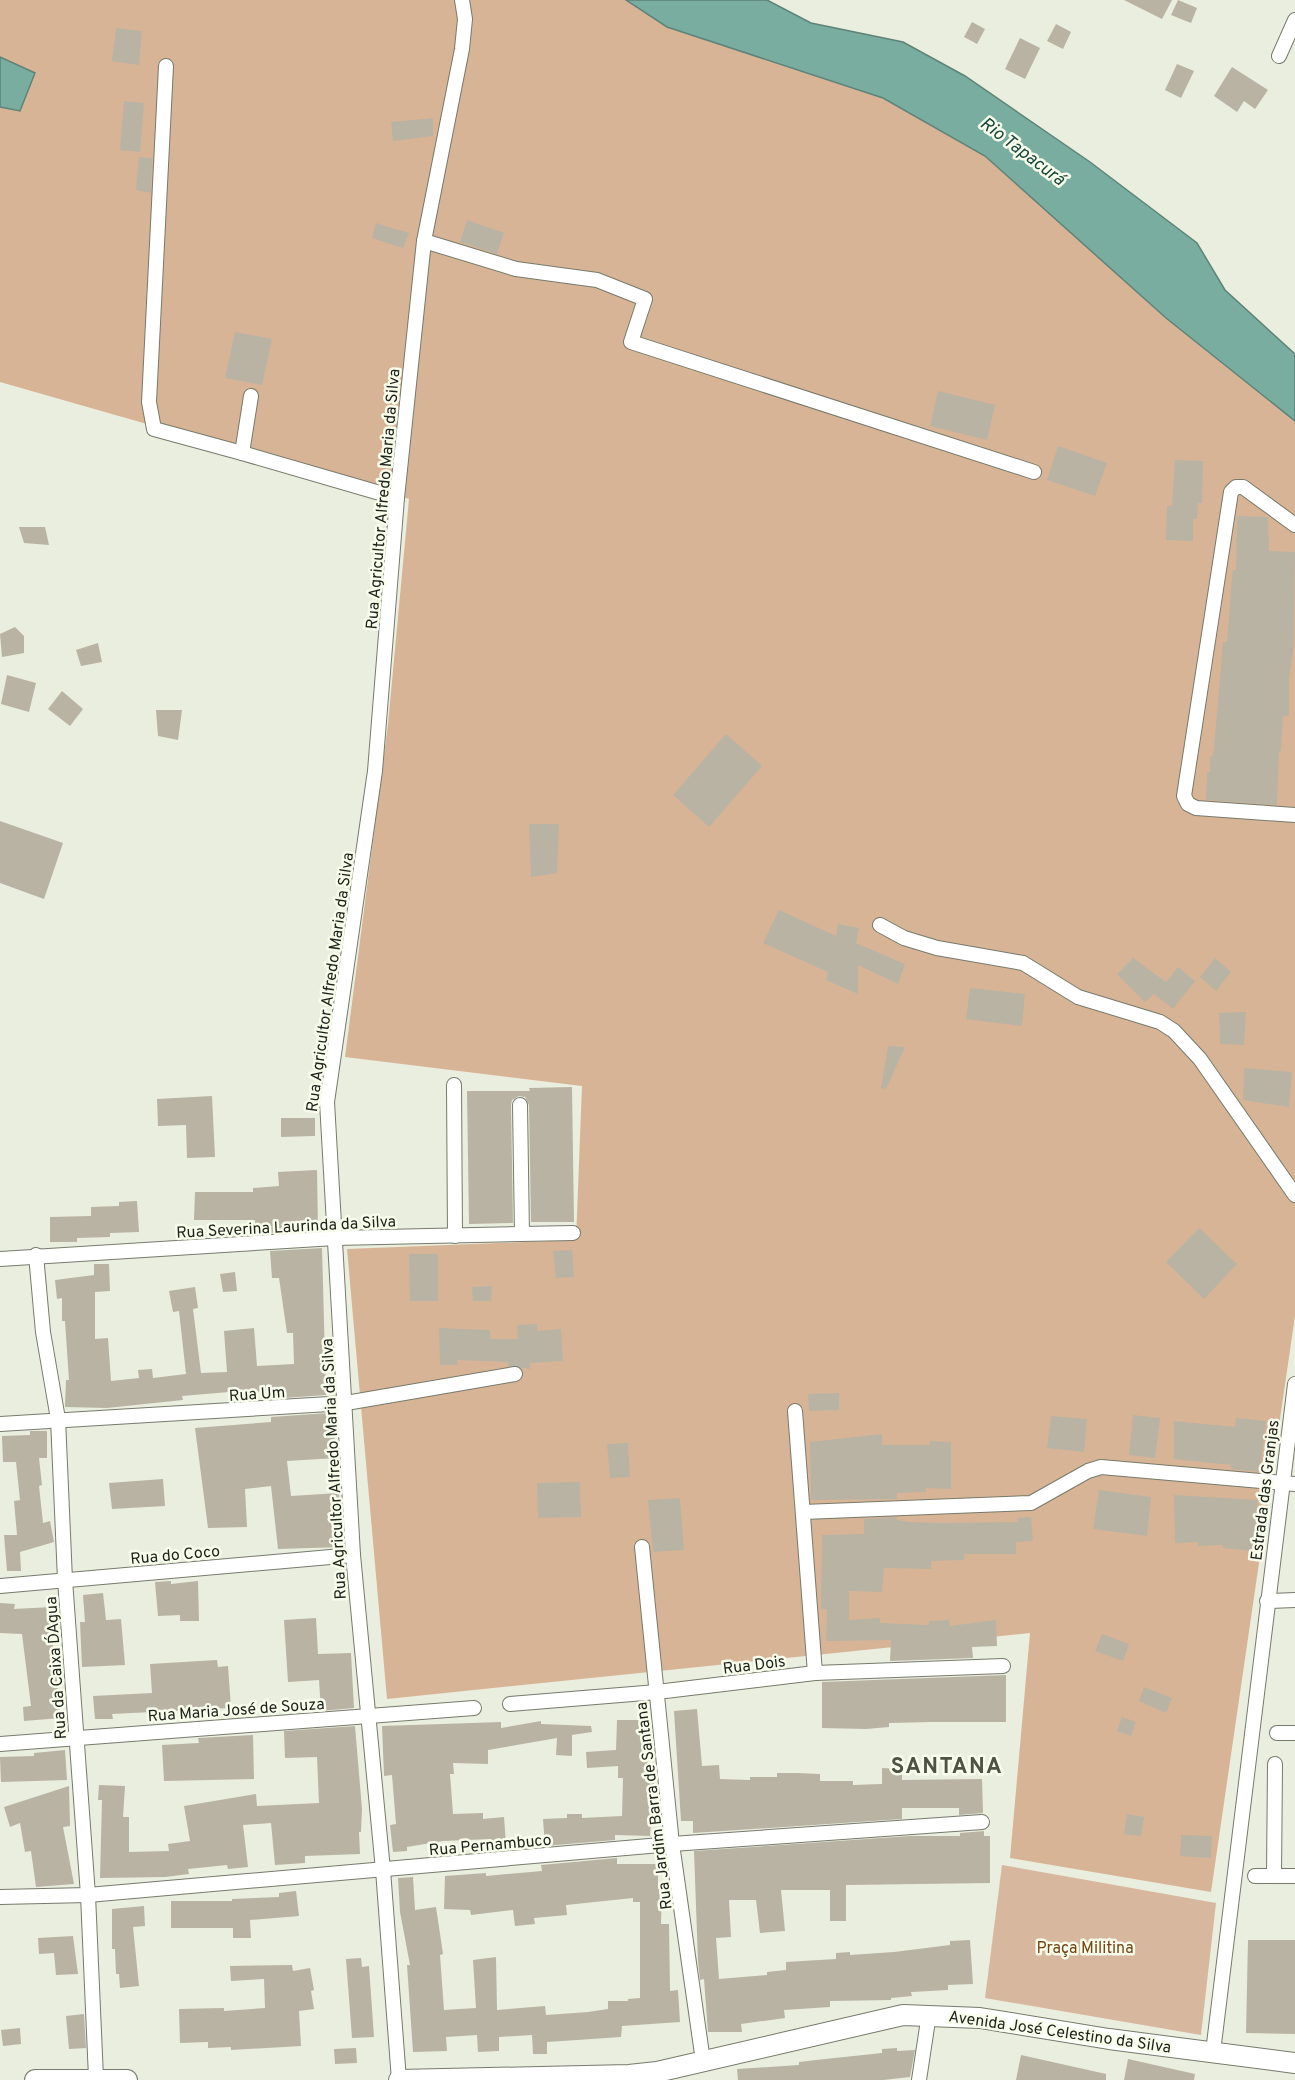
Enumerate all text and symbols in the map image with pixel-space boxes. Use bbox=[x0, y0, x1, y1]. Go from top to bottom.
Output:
water label: Rio Tapacurá bbox=[975, 113, 1071, 193]
street label: Rua Agricultor Alfredo Maria da Silva bbox=[363, 368, 405, 630]
street label: Rua Agricultor Alfredo Maria da Silva bbox=[303, 851, 359, 1113]
street label: Rua Severina Laurinda da Silva bbox=[176, 1212, 396, 1244]
street label: Rua Agricultor Alfredo Maria da Silva bbox=[318, 1338, 352, 1600]
street label: Rua Um bbox=[228, 1383, 286, 1407]
street label: Estrada das Granjas bbox=[1247, 1419, 1285, 1562]
street label: Rua do Coco bbox=[129, 1542, 221, 1570]
street label: Rua da Caixa D´Agua bbox=[40, 1596, 72, 1740]
street label: Rua Dois bbox=[722, 1652, 787, 1680]
street label: Rua Maria José de Souza bbox=[147, 1695, 325, 1727]
street label: Rua Jardim Barra de Santana bbox=[632, 1701, 678, 1911]
district label: SANTANA bbox=[891, 1754, 1003, 1781]
street label: Rua Pernambuco bbox=[428, 1831, 552, 1861]
park label: Praça Militina bbox=[1036, 1939, 1134, 1959]
street label: Avenida José Celestino da Silva bbox=[947, 2007, 1172, 2059]

